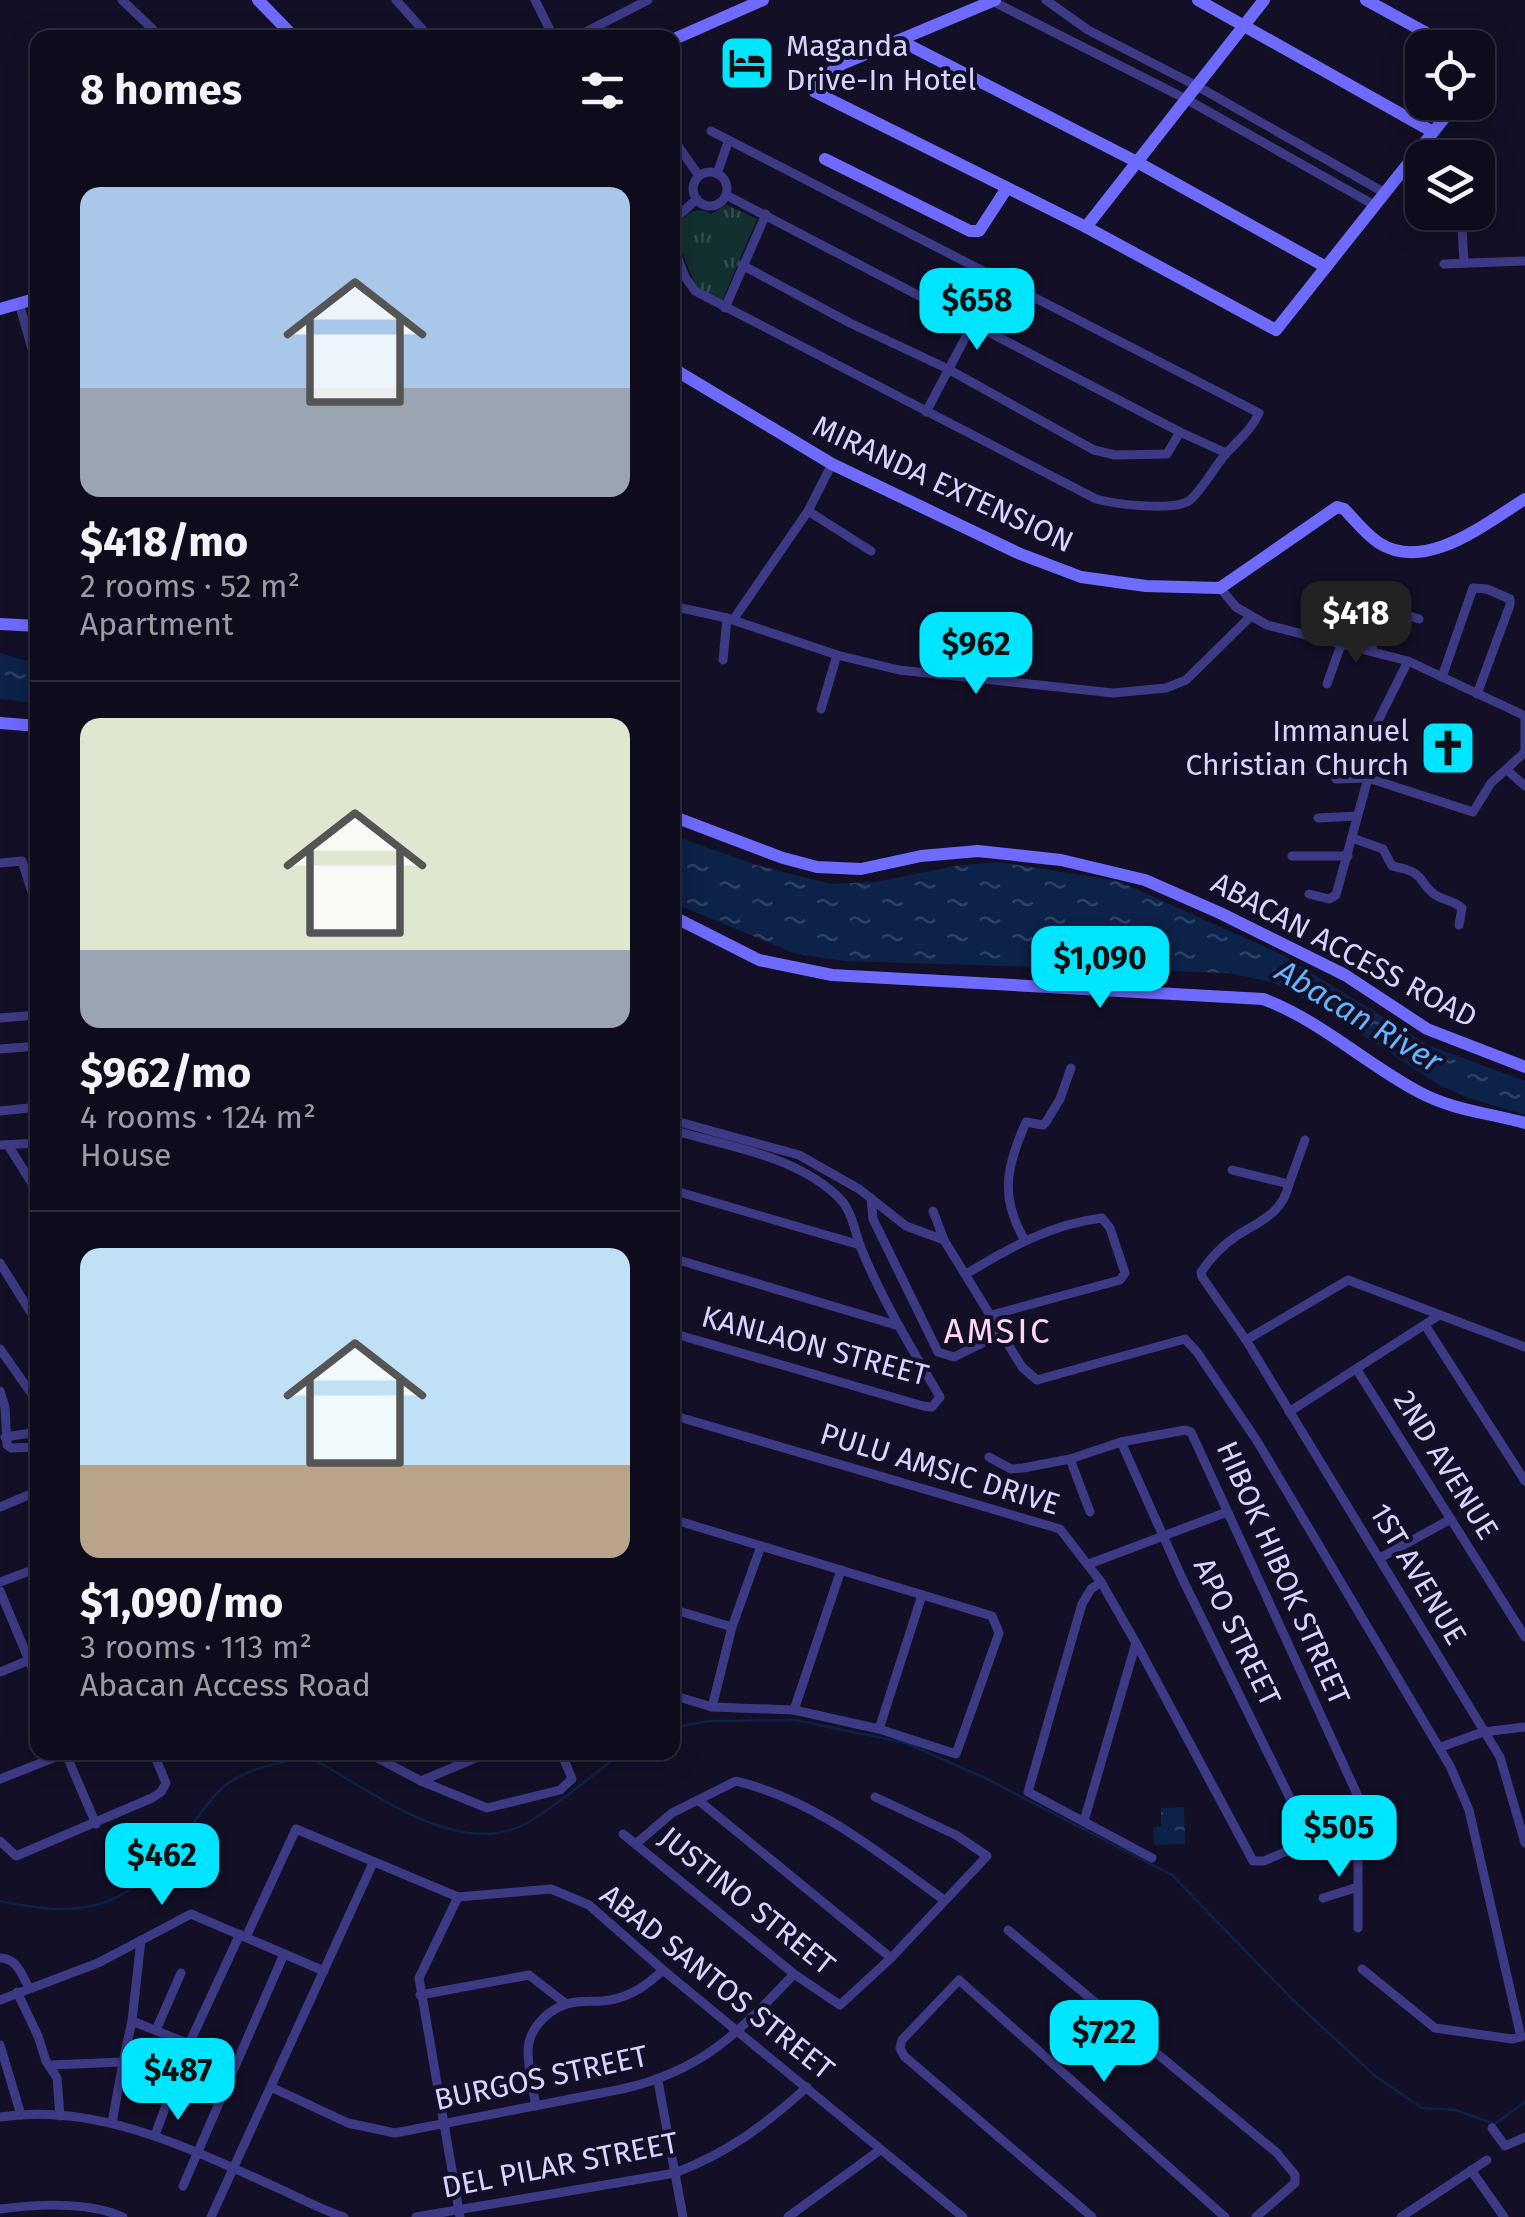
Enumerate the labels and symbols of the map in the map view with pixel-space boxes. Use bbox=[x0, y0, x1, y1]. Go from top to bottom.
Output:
place label: Maganda Drive-In Hotel bbox=[786, 28, 976, 98]
hotel icon: Maganda Drive-In Hotel bbox=[717, 33, 777, 93]
pin: $658 bbox=[918, 268, 1036, 353]
street label: MIRANDA EXTENSION bbox=[807, 408, 1079, 560]
pin: $418 bbox=[1297, 581, 1415, 666]
pin: $962 bbox=[917, 612, 1035, 697]
place label: Immanuel Christian Church bbox=[1186, 713, 1409, 783]
church icon: Immanuel Christian Church bbox=[1418, 718, 1478, 778]
street label: ABACAN ACCESS ROAD bbox=[1205, 865, 1483, 1035]
pin: $1,090 bbox=[1019, 926, 1181, 1011]
water label: Abacan River bbox=[1267, 951, 1450, 1081]
street label: KANLAON STREET bbox=[698, 1298, 933, 1394]
district label: AMSIC bbox=[944, 1310, 1052, 1352]
street label: 2ND AVENUE bbox=[1386, 1384, 1506, 1546]
street label: PULU AMSIC DRIVE bbox=[816, 1415, 1064, 1523]
street label: HIBOK HIBOK STREET bbox=[1209, 1436, 1358, 1711]
street label: 1ST AVENUE bbox=[1362, 1497, 1474, 1651]
street label: APO STREET bbox=[1186, 1552, 1289, 1712]
pin: $505 bbox=[1280, 1795, 1398, 1880]
street label: JUSTINO STREET bbox=[652, 1819, 842, 1983]
pin: $462 bbox=[103, 1823, 221, 1908]
street label: ABAD SANTOS STREET bbox=[593, 1877, 841, 2088]
pin: $722 bbox=[1045, 2000, 1163, 2085]
pin: $487 bbox=[119, 2038, 237, 2123]
street label: BURGOS STREET bbox=[431, 2038, 651, 2118]
street label: DEL PILAR STREET bbox=[439, 2124, 682, 2206]

